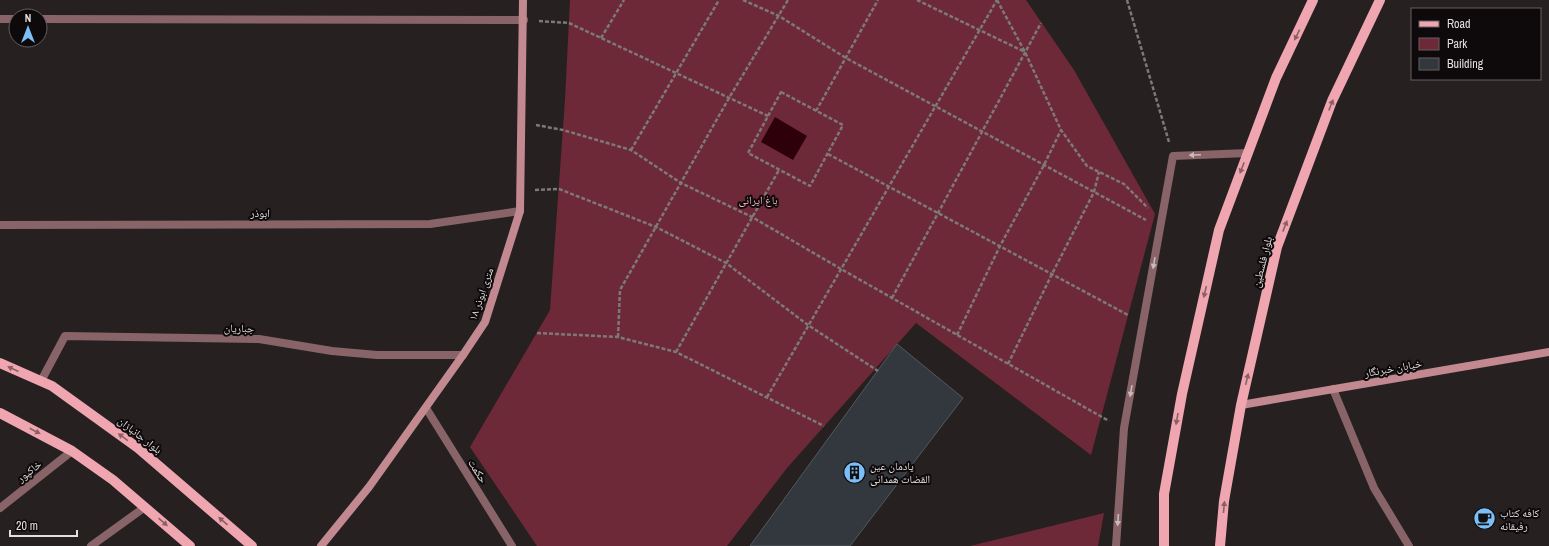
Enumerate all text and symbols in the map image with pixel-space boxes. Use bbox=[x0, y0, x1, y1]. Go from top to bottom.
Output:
north arrow bbox=[8, 8, 48, 48]
legend bbox=[1411, 8, 1541, 80]
text: N bbox=[25, 11, 31, 25]
text: Road bbox=[1447, 16, 1471, 32]
one-way arrow bbox=[1294, 29, 1300, 41]
text: Park bbox=[1447, 36, 1467, 52]
text: Building bbox=[1447, 56, 1484, 72]
one-way arrow bbox=[1328, 98, 1334, 110]
one-way arrow bbox=[1188, 152, 1201, 158]
one-way arrow bbox=[1239, 163, 1245, 175]
park label: باغ ایرانی bbox=[739, 193, 778, 207]
street label: ابوذر bbox=[249, 206, 270, 220]
one-way arrow bbox=[1282, 220, 1288, 232]
street label: بلوار فلسطین bbox=[1249, 235, 1275, 289]
one-way arrow bbox=[1151, 257, 1157, 269]
street label: ۱۸ متری ابوذر bbox=[465, 266, 497, 322]
one-way arrow bbox=[1201, 286, 1207, 299]
street label: جباریان bbox=[224, 321, 254, 335]
street label: خیابان خبرنگار bbox=[1362, 356, 1423, 380]
one-way arrow bbox=[7, 366, 19, 372]
one-way arrow bbox=[1244, 373, 1250, 385]
one-way arrow bbox=[1128, 384, 1134, 397]
street label: بلوار جانبازان bbox=[115, 413, 165, 457]
one-way arrow bbox=[1174, 413, 1180, 426]
one-way arrow bbox=[29, 428, 40, 434]
one-way arrow bbox=[118, 433, 128, 441]
street label: حکمت bbox=[465, 456, 491, 486]
street label: خاکپور bbox=[13, 457, 44, 486]
building icon: یادمان عین القضات همدانی bbox=[842, 459, 868, 485]
place label: یادمان عین القضات همدانی bbox=[870, 459, 930, 486]
one-way arrow bbox=[1220, 501, 1227, 513]
cafe icon: کافه کتاب رفیقانه bbox=[1472, 506, 1498, 532]
place label: کافه کتاب رفیقانه bbox=[1500, 506, 1540, 533]
scale bar bbox=[10, 512, 77, 538]
one-way arrow bbox=[1114, 514, 1121, 526]
one-way arrow bbox=[217, 516, 228, 525]
text: 20 m bbox=[16, 518, 38, 534]
one-way arrow bbox=[157, 518, 168, 527]

